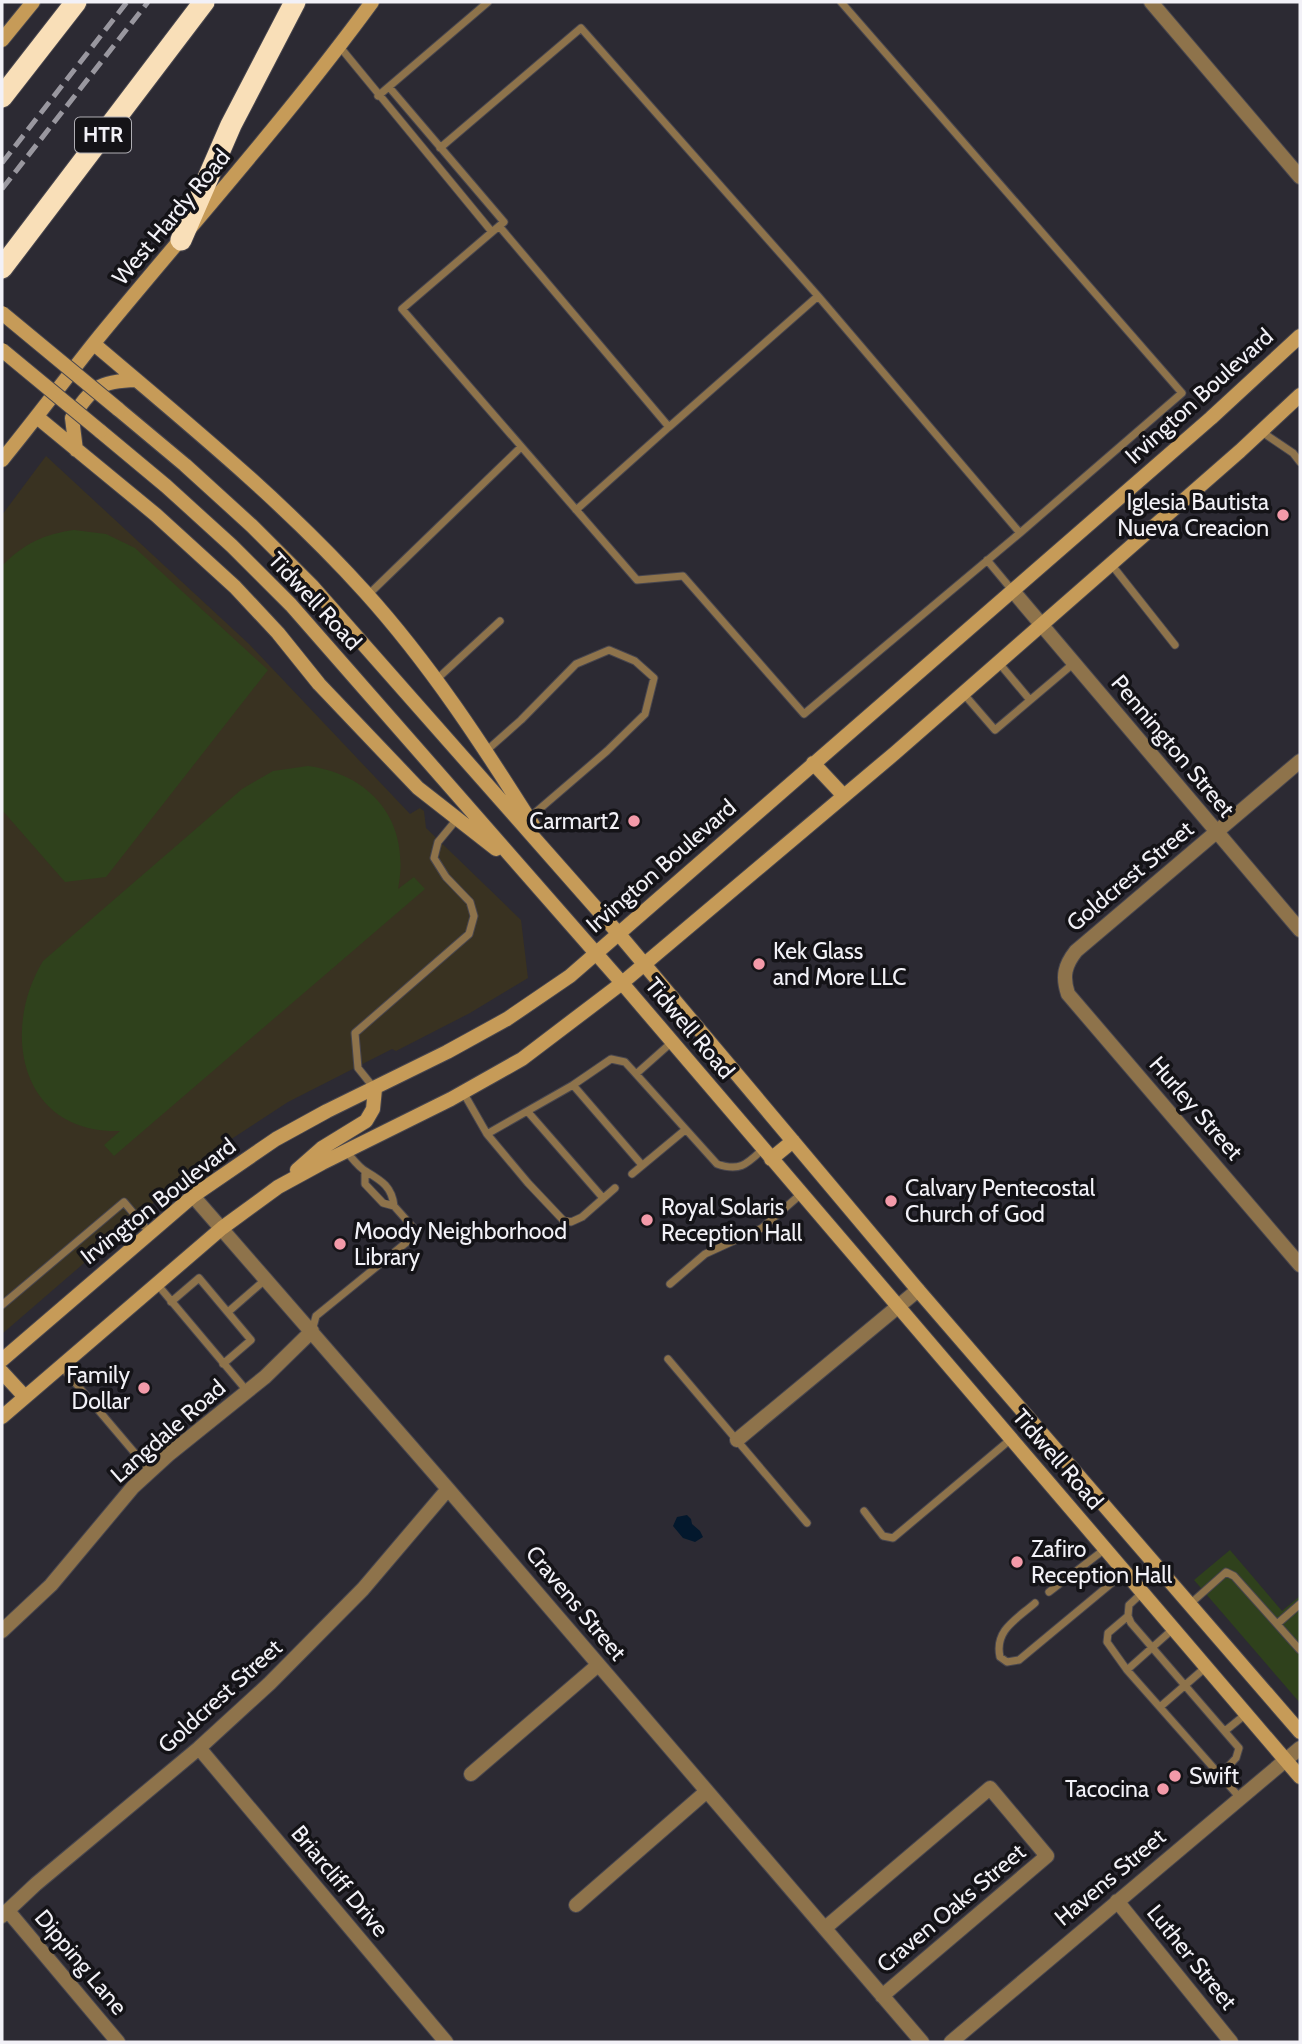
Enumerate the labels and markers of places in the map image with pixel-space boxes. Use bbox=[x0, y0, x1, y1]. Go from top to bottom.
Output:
place label: Iglesia Bautista Nueva Creacion bbox=[1117, 488, 1269, 542]
marker: Iglesia Bautista Nueva Creacion bbox=[1275, 507, 1291, 523]
place label: Carmart2 bbox=[529, 807, 620, 835]
marker: Carmart2 bbox=[626, 813, 642, 829]
place label: Kek Glass and More LLC bbox=[773, 937, 906, 991]
marker: Kek Glass and More LLC bbox=[751, 956, 767, 972]
place label: Calvary Pentecostal Church of God bbox=[905, 1174, 1096, 1228]
place label: Royal Solaris Reception Hall bbox=[661, 1193, 803, 1247]
marker: Calvary Pentecostal Church of God bbox=[883, 1193, 899, 1209]
marker: Royal Solaris Reception Hall bbox=[639, 1212, 655, 1228]
place label: Moody Neighborhood Library bbox=[354, 1217, 567, 1271]
marker: Moody Neighborhood Library bbox=[332, 1236, 348, 1252]
place label: Family Dollar bbox=[66, 1361, 131, 1415]
marker: Family Dollar bbox=[136, 1380, 152, 1396]
place label: Zafiro Reception Hall bbox=[1031, 1535, 1173, 1589]
marker: Zafiro Reception Hall bbox=[1009, 1554, 1025, 1570]
place label: Swift bbox=[1189, 1762, 1239, 1790]
marker: Swift bbox=[1167, 1768, 1183, 1784]
place label: Tacocina bbox=[1065, 1775, 1149, 1803]
marker: Tacocina bbox=[1155, 1781, 1171, 1797]

